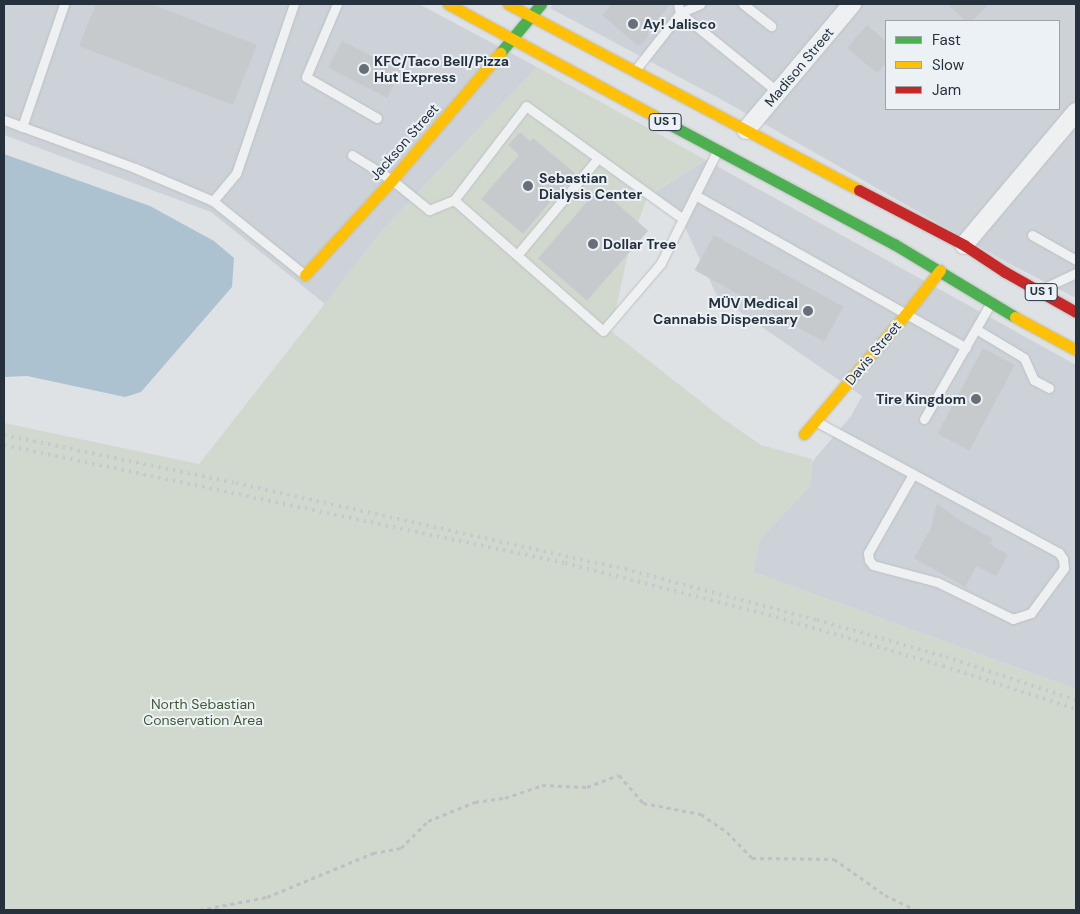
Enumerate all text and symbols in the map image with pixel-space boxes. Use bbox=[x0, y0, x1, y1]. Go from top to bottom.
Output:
place label: Ay! Jalisco bbox=[643, 16, 716, 32]
marker: Ay! Jalisco bbox=[627, 18, 639, 30]
legend bbox=[885, 20, 1060, 110]
street label: Madison Street bbox=[761, 24, 837, 110]
text: Fast bbox=[932, 30, 961, 50]
place label: KFC/Taco Bell/Pizza Hut Express bbox=[374, 53, 509, 85]
text: Slow bbox=[932, 55, 964, 75]
marker: KFC/Taco Bell/Pizza Hut Express bbox=[358, 63, 370, 75]
text: Jam bbox=[932, 80, 961, 100]
street label: Jackson Street bbox=[366, 100, 442, 184]
road number: US 1 bbox=[648, 112, 682, 132]
place label: Sebastian Dialysis Center bbox=[539, 170, 642, 202]
marker: Sebastian Dialysis Center bbox=[521, 179, 535, 193]
place label: Dollar Tree bbox=[603, 236, 676, 252]
marker: Dollar Tree bbox=[587, 238, 599, 250]
road number: US 1 bbox=[1024, 282, 1058, 302]
place label: MÜV Medical Cannabis Dispensary bbox=[653, 295, 798, 328]
marker: MÜV Medical Cannabis Dispensary bbox=[802, 305, 814, 317]
street label: Davis Street bbox=[841, 318, 905, 388]
place label: Tire Kingdom bbox=[876, 391, 966, 407]
marker: Tire Kingdom bbox=[970, 393, 982, 405]
park label: North Sebastian Conservation Area bbox=[143, 696, 263, 729]

